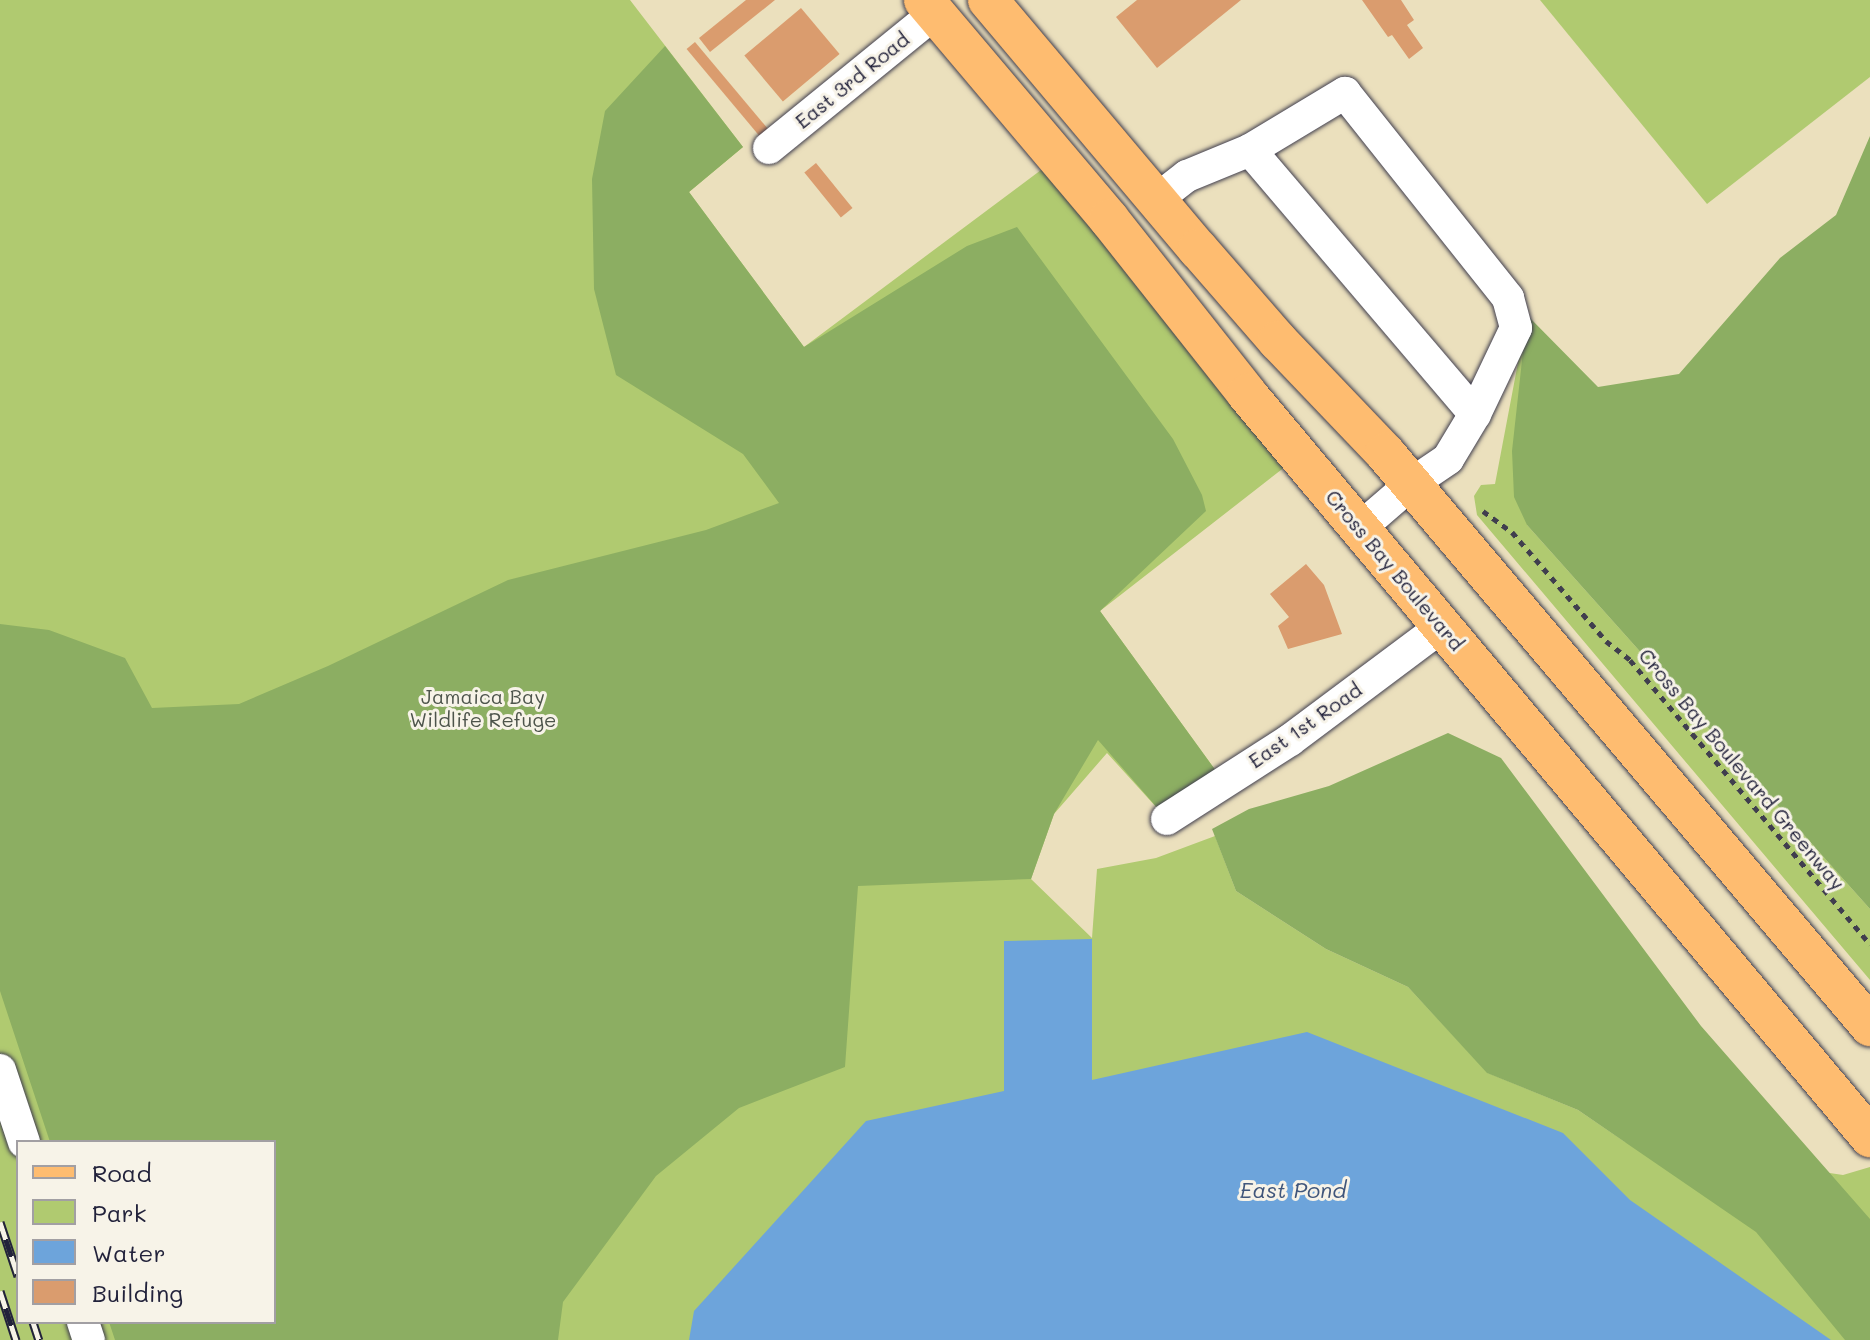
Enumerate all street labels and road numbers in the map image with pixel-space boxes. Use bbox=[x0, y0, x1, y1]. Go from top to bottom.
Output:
street label: East 3rd Road bbox=[790, 27, 914, 133]
street label: Cross Bay Boulevard bbox=[1321, 485, 1469, 655]
street label: Cross Bay Boulevard Greenway bbox=[1634, 643, 1850, 895]
street label: East 1st Road bbox=[1244, 677, 1366, 773]

